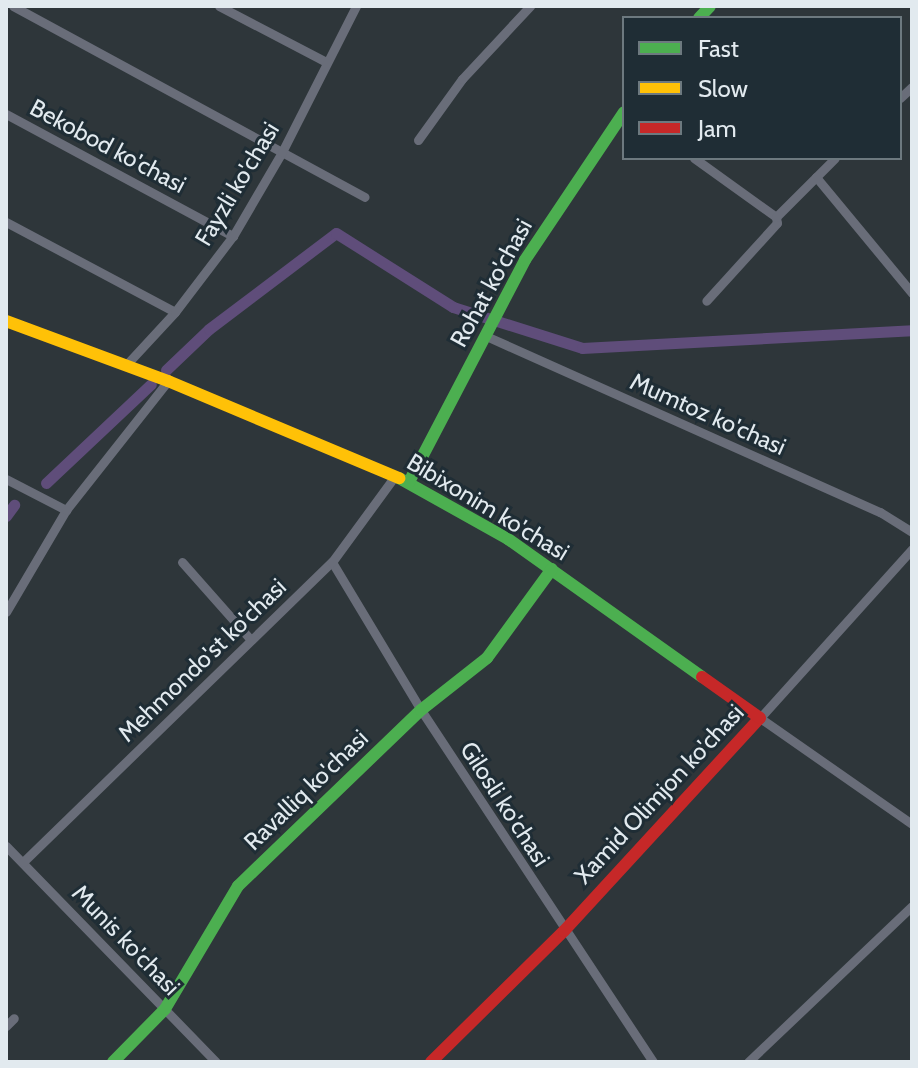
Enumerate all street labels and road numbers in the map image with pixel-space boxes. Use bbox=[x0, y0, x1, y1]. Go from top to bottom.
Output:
street label: Bekobod ko'chasi bbox=[25, 93, 191, 199]
street label: Fayzli ko'chasi bbox=[189, 117, 285, 251]
street label: Rohat ko'chasi bbox=[444, 214, 538, 352]
street label: Mumtoz ko'chasi bbox=[626, 367, 790, 461]
street label: Bibixonim ko'chasi bbox=[402, 447, 574, 567]
street label: Mehmondo'st ko'chasi bbox=[112, 572, 292, 748]
street label: Xamid Olimjon ko'chasi bbox=[568, 698, 750, 890]
street label: Ravalliq ko'chasi bbox=[238, 724, 374, 856]
street label: Gilosli ko'chasi bbox=[454, 736, 556, 872]
street label: Munis ko'chasi bbox=[66, 879, 186, 1001]

